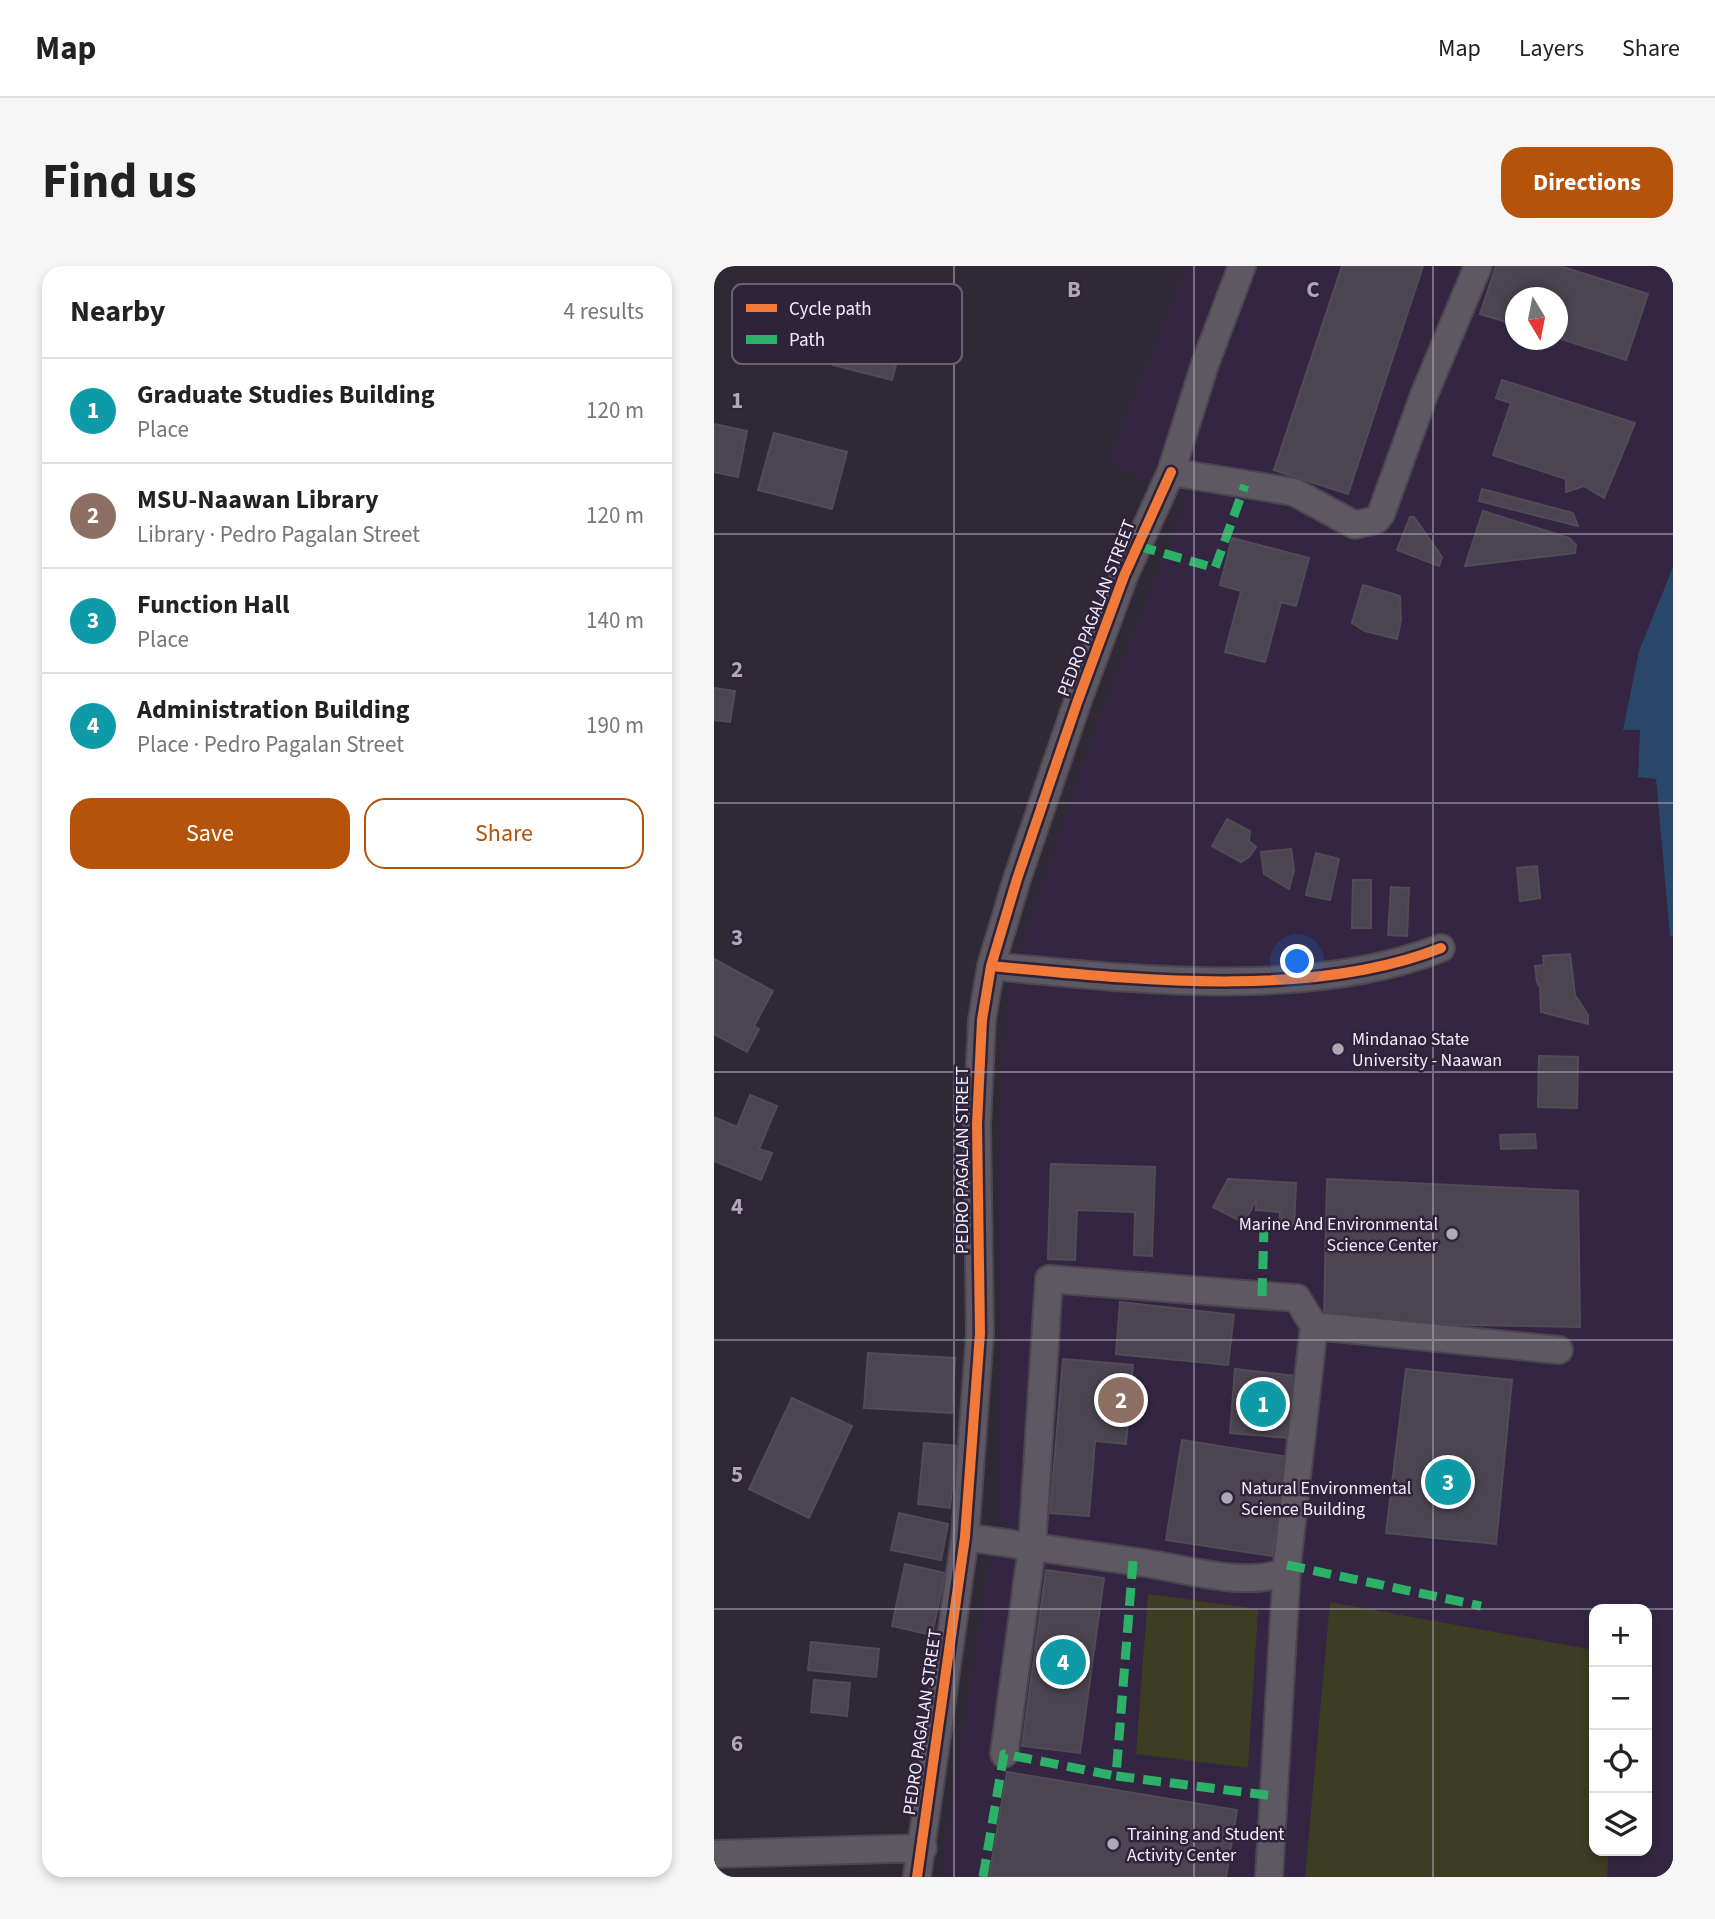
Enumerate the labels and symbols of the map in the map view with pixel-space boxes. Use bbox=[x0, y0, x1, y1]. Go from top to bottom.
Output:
text: B bbox=[1067, 273, 1081, 306]
text: C bbox=[1306, 273, 1320, 306]
legend bbox=[732, 284, 962, 364]
north arrow bbox=[1505, 287, 1568, 350]
text: Cycle path bbox=[789, 296, 871, 323]
text: Path bbox=[789, 327, 825, 354]
text: 1 bbox=[731, 384, 743, 417]
street label: PEDRO PAGALAN STREET bbox=[1051, 516, 1142, 700]
text: 2 bbox=[731, 653, 743, 686]
text: 3 bbox=[731, 921, 743, 954]
your location bbox=[1280, 944, 1314, 978]
place label: Mindanao State University - Naawan bbox=[1352, 1027, 1502, 1073]
marker: Mindanao State University - Naawan bbox=[1330, 1041, 1346, 1057]
street label: PEDRO PAGALAN STREET bbox=[950, 1066, 975, 1254]
text: 4 bbox=[731, 1190, 743, 1223]
place label: Marine And Environmental Science Center bbox=[1239, 1212, 1439, 1258]
marker: Marine And Environmental Science Center bbox=[1444, 1226, 1460, 1242]
pin: 2 bbox=[1098, 1374, 1144, 1426]
pin: 1 bbox=[1240, 1378, 1286, 1430]
pin: 3 bbox=[1425, 1456, 1471, 1508]
text: 5 bbox=[731, 1458, 743, 1491]
place label: Natural Environmental Science Building bbox=[1241, 1476, 1411, 1522]
marker: Natural Environmental Science Building bbox=[1219, 1490, 1235, 1506]
street label: PEDRO PAGALAN STREET bbox=[897, 1627, 948, 1817]
pin: 4 bbox=[1040, 1636, 1086, 1688]
text: 6 bbox=[731, 1727, 743, 1760]
place label: Training and Student Activity Center bbox=[1127, 1822, 1284, 1868]
marker: Training and Student Activity Center bbox=[1105, 1836, 1121, 1852]

